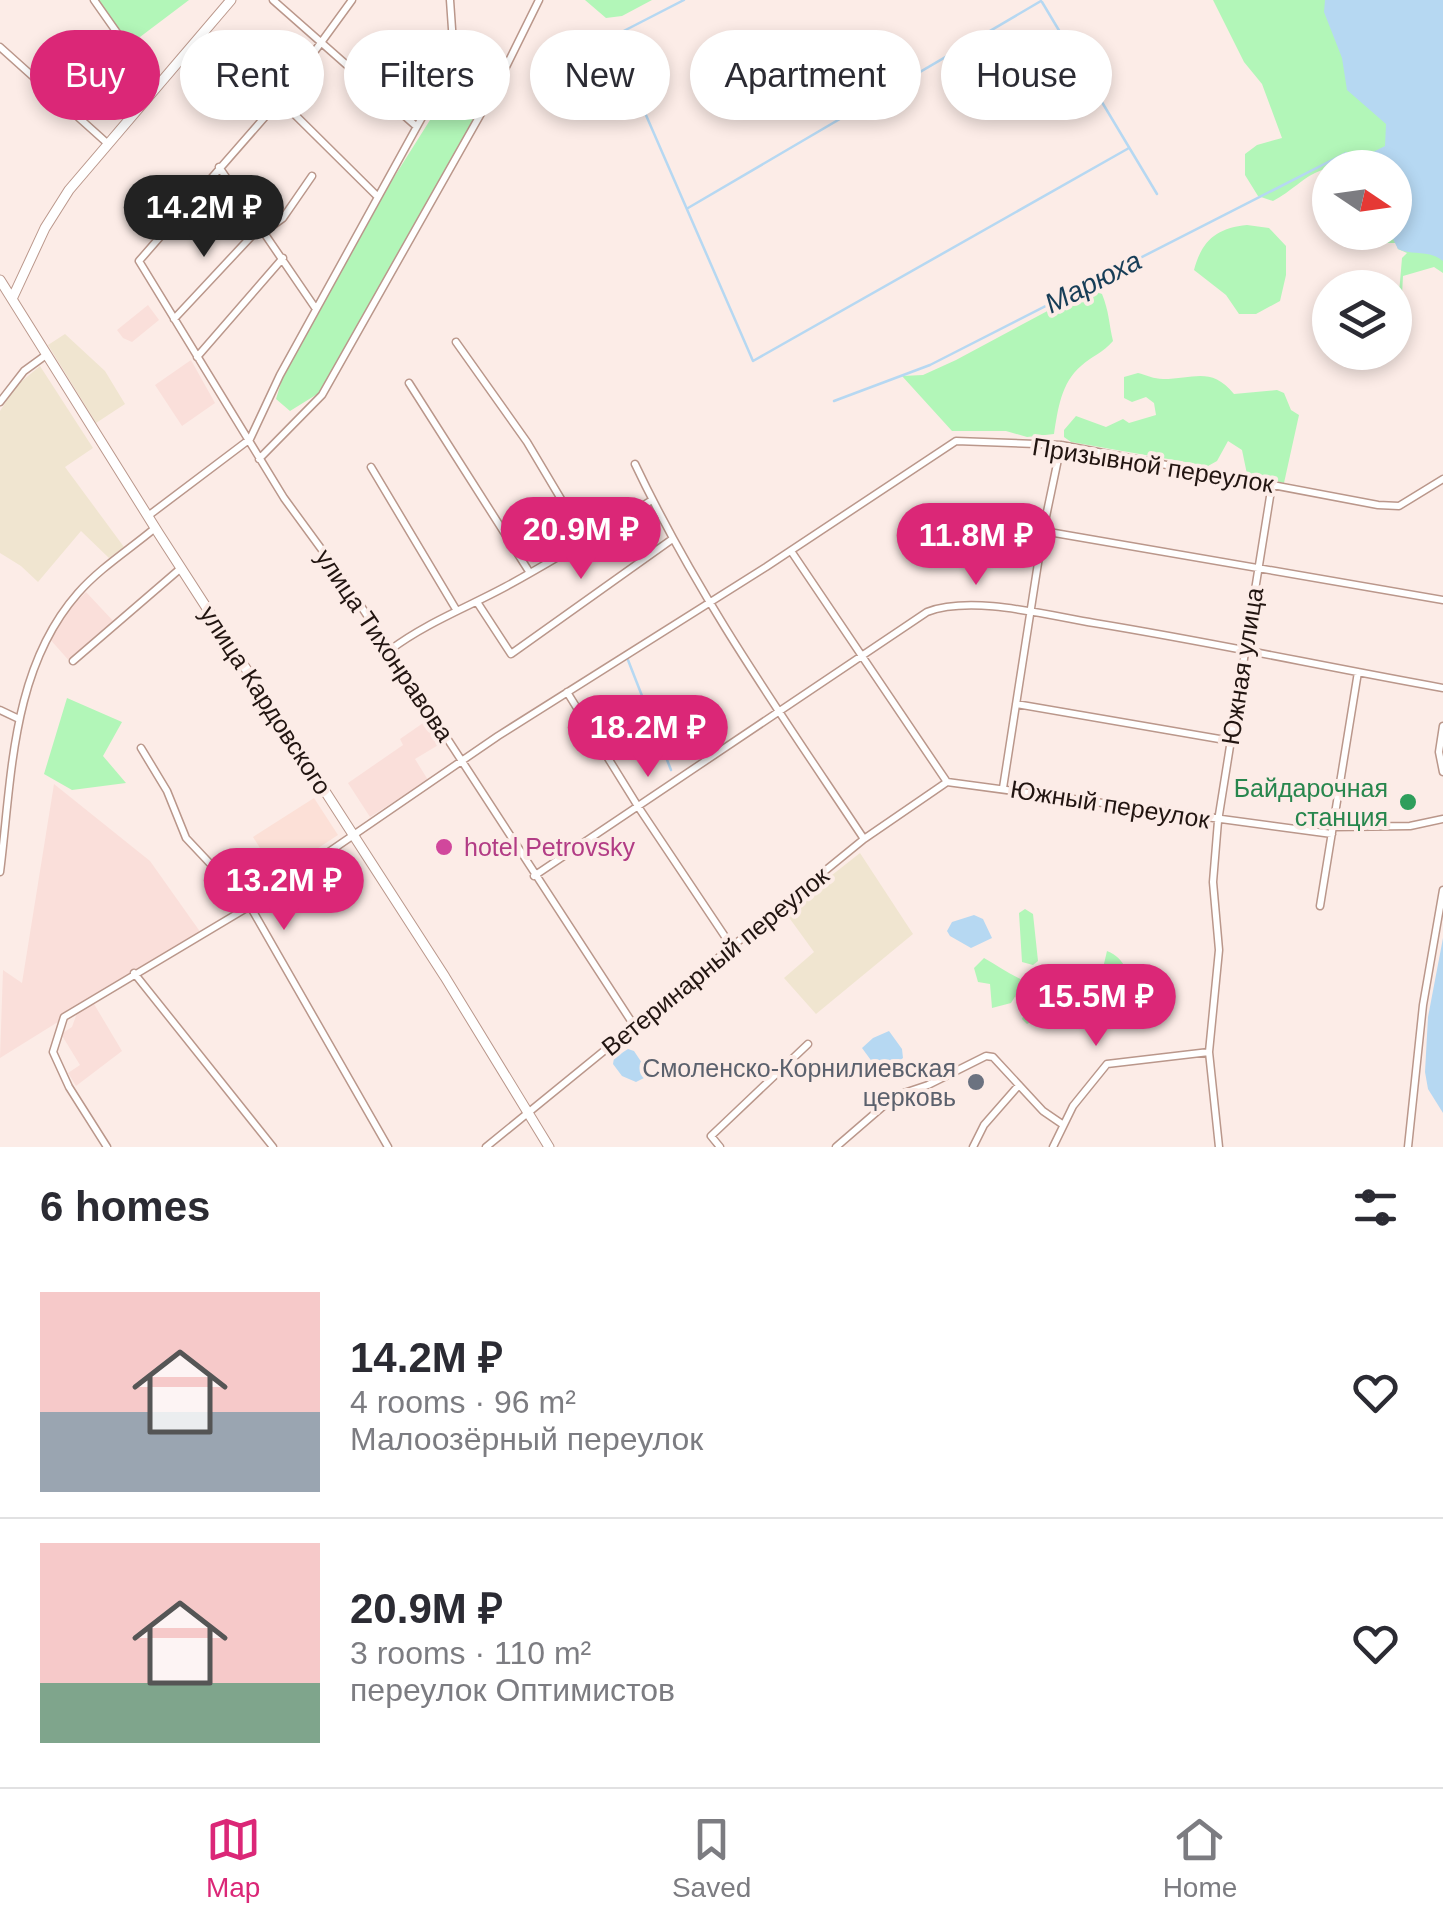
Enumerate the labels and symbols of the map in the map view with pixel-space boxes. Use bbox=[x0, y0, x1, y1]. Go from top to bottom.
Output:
north arrow bbox=[1312, 150, 1412, 250]
pin: 14.2M ₽ bbox=[112, 175, 296, 260]
water label: Марюха bbox=[1040, 245, 1146, 319]
street label: Призывной переулок bbox=[1030, 432, 1277, 498]
pin: 20.9M ₽ bbox=[489, 497, 673, 582]
pin: 11.8M ₽ bbox=[884, 503, 1068, 588]
street label: улица Тихонравова bbox=[310, 544, 460, 746]
street label: Южная улица bbox=[1216, 585, 1268, 747]
street label: улица Кардовского bbox=[195, 601, 337, 799]
pin: 18.2M ₽ bbox=[556, 695, 740, 780]
street label: Южный переулок bbox=[1008, 774, 1213, 834]
place label: Байдарочная станция bbox=[1234, 774, 1388, 831]
marker: Байдарочная станция bbox=[1397, 791, 1419, 813]
place label: hotel Petrovsky bbox=[464, 833, 635, 861]
marker: hotel Petrovsky bbox=[433, 836, 455, 858]
pin: 13.2M ₽ bbox=[192, 848, 376, 933]
street label: Ветеринарный переулок bbox=[596, 860, 835, 1061]
pin: 15.5M ₽ bbox=[1004, 964, 1188, 1049]
place label: Смоленско-Корнилиевская церковь bbox=[642, 1054, 956, 1111]
marker: Смоленско-Корнилиевская церковь bbox=[965, 1071, 987, 1093]

